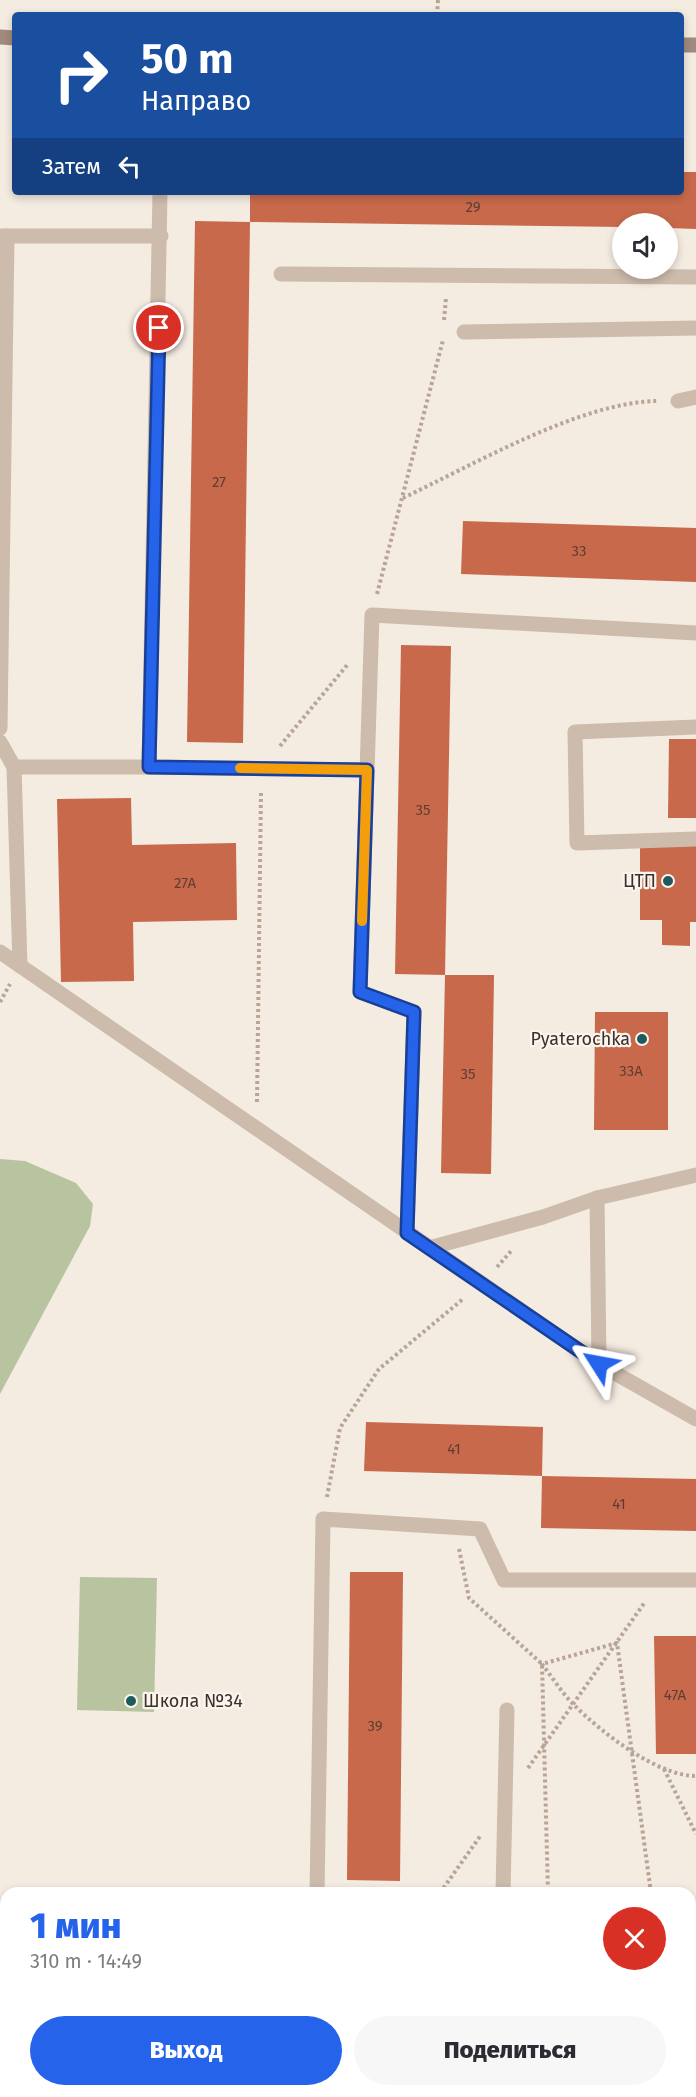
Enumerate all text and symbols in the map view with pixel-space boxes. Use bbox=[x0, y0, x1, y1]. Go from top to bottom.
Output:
text: 50 m bbox=[141, 34, 234, 84]
icon: right bbox=[42, 36, 120, 114]
text: Направо bbox=[141, 85, 251, 117]
icon: left bbox=[113, 150, 146, 183]
text: Затем bbox=[42, 153, 101, 180]
house number: 29 bbox=[465, 198, 481, 216]
map controls bbox=[612, 213, 678, 279]
button: sound bbox=[612, 213, 678, 279]
pin bbox=[133, 302, 184, 353]
icon: arrive bbox=[142, 311, 175, 344]
house number: 27 bbox=[212, 473, 226, 491]
house number: 33 bbox=[572, 542, 586, 560]
house number: 35 bbox=[415, 801, 431, 819]
place label: ЦТП bbox=[623, 870, 656, 892]
house number: 27А bbox=[174, 874, 196, 892]
marker: ЦТП bbox=[661, 874, 675, 888]
place label: Pyaterochka bbox=[530, 1028, 630, 1050]
marker: Pyaterochka bbox=[635, 1032, 649, 1046]
house number: 33А bbox=[619, 1062, 643, 1080]
house number: 35 bbox=[460, 1065, 476, 1083]
position arrow bbox=[567, 1332, 631, 1396]
house number: 41 bbox=[447, 1440, 461, 1458]
house number: 41 bbox=[612, 1495, 626, 1513]
house number: 47А bbox=[664, 1686, 687, 1704]
place label: Школа №34 bbox=[143, 1690, 243, 1712]
marker: Школа №34 bbox=[124, 1694, 138, 1708]
house number: 39 bbox=[367, 1717, 383, 1735]
text: 1 мин bbox=[30, 1904, 122, 1948]
button: close bbox=[603, 1907, 666, 1970]
text: 310 m · 14:49 bbox=[30, 1949, 142, 1973]
button: Выход bbox=[30, 2016, 342, 2085]
button: Поделиться bbox=[354, 2016, 666, 2085]

